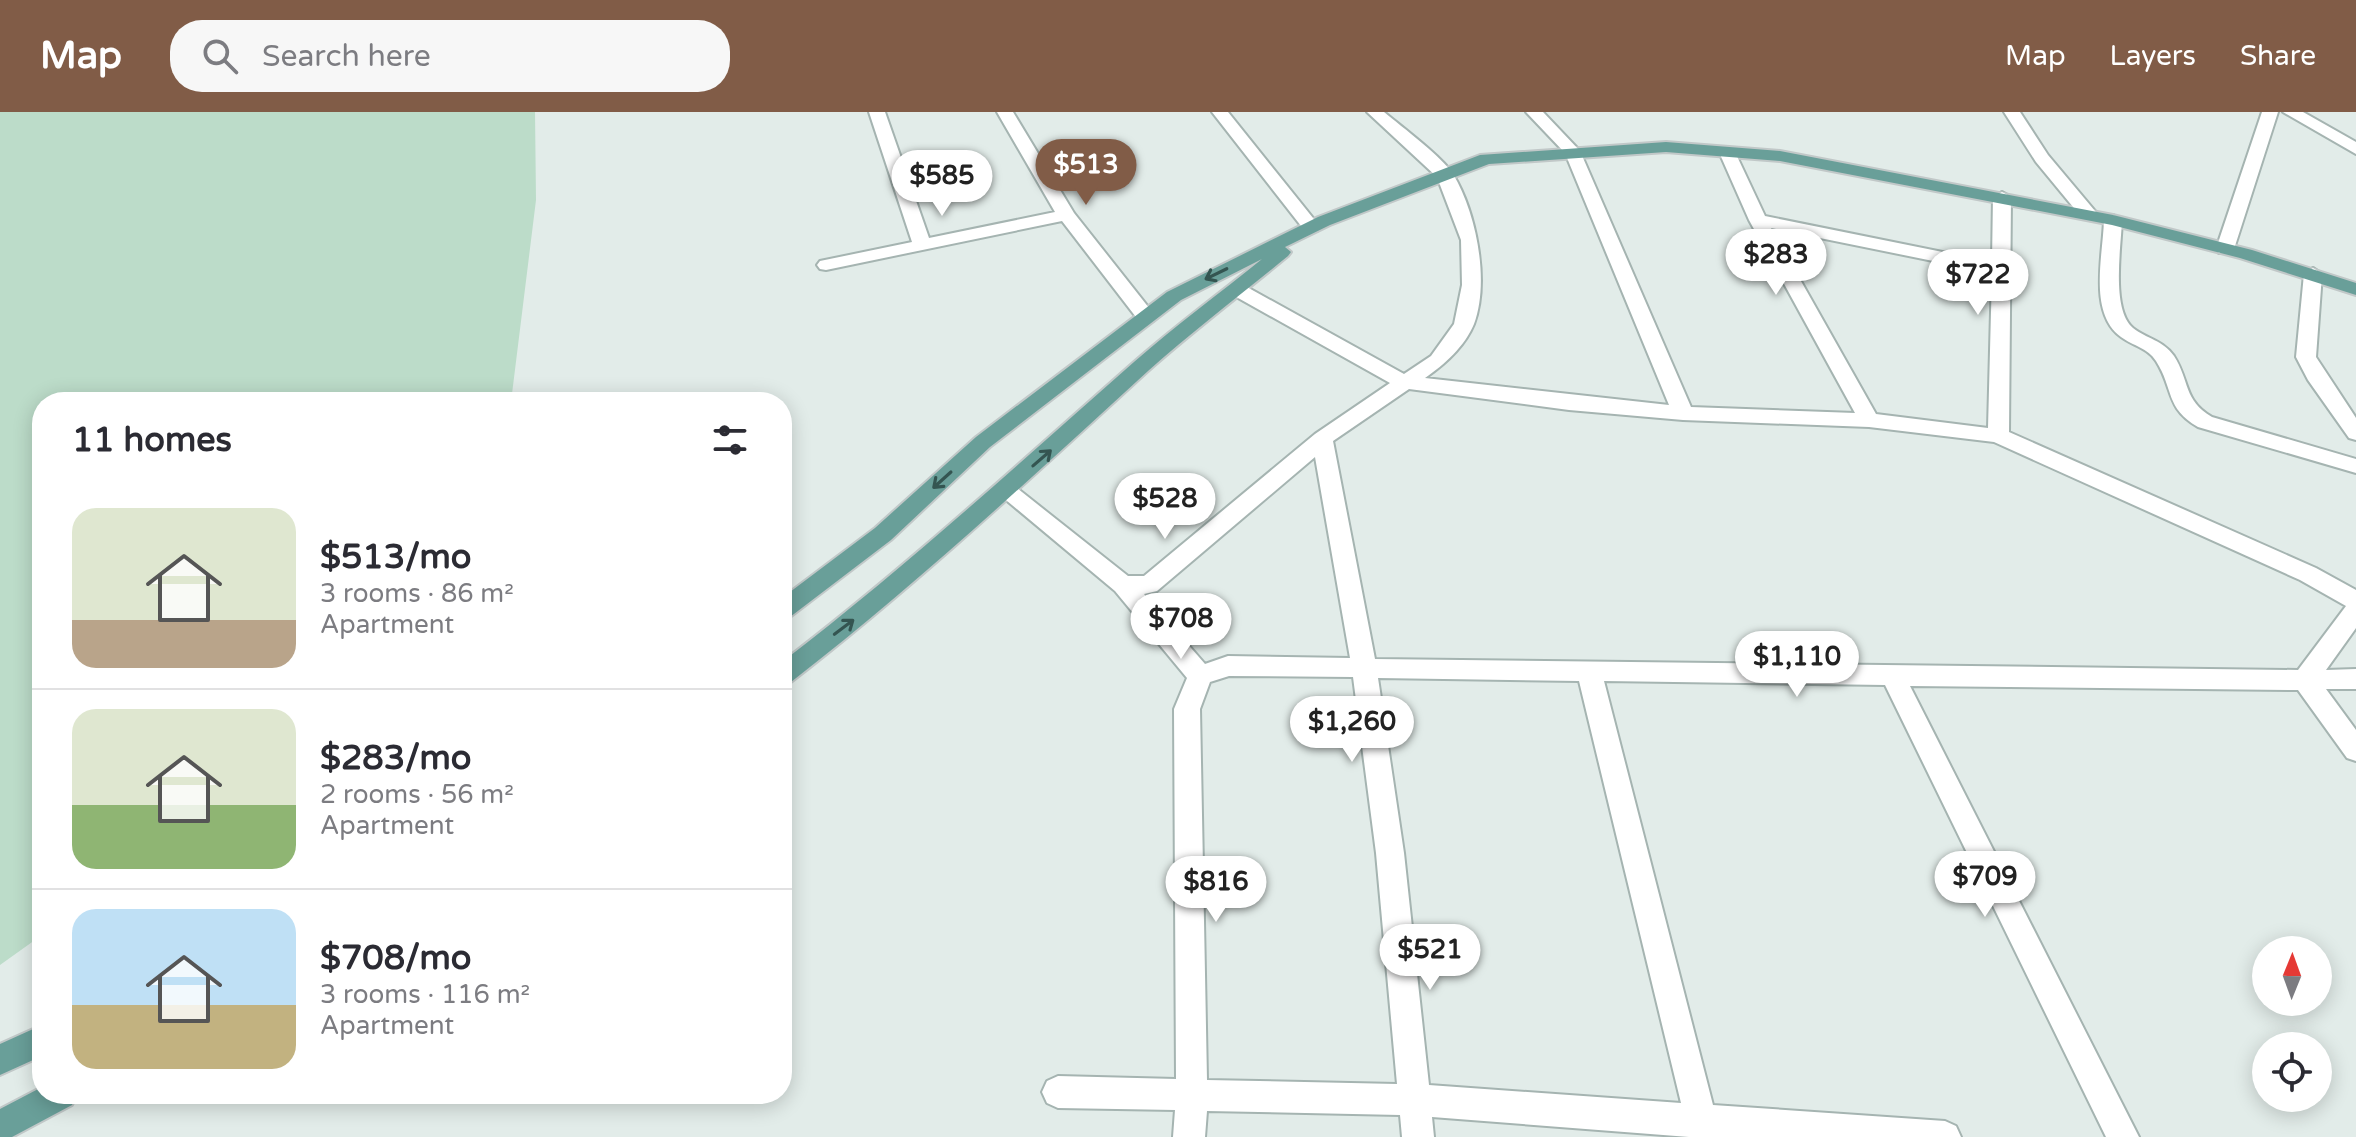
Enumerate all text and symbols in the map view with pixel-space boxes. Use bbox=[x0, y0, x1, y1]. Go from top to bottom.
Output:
search box bbox=[170, 20, 730, 92]
text: Map bbox=[40, 33, 122, 79]
icon: search bbox=[198, 34, 242, 78]
text: Search here bbox=[262, 38, 431, 75]
text: Map bbox=[2005, 39, 2066, 73]
text: Layers bbox=[2110, 39, 2196, 73]
text: Share bbox=[2240, 39, 2316, 73]
pin: $513 bbox=[1039, 139, 1133, 207]
text: $513 bbox=[1053, 149, 1119, 180]
pin: $585 bbox=[895, 150, 989, 218]
text: $585 bbox=[909, 160, 975, 191]
pin: $283 bbox=[1729, 229, 1823, 297]
text: $283 bbox=[1743, 239, 1809, 270]
pin: $722 bbox=[1931, 249, 2025, 317]
text: $722 bbox=[1945, 259, 2011, 290]
one-way arrow bbox=[1205, 267, 1229, 283]
icon: filters bbox=[708, 418, 752, 462]
text: 11 homes bbox=[72, 420, 232, 461]
one-way arrow bbox=[1031, 450, 1051, 468]
one-way arrow bbox=[932, 471, 952, 489]
pin: $528 bbox=[1118, 473, 1212, 541]
text: $528 bbox=[1132, 483, 1198, 514]
text: $513/mo bbox=[320, 537, 471, 578]
icon: home bbox=[136, 540, 232, 636]
text: 3 rooms · 86 m² bbox=[320, 578, 514, 609]
pin: $708 bbox=[1134, 593, 1228, 661]
text: $708 bbox=[1148, 603, 1214, 634]
text: Apartment bbox=[320, 609, 454, 640]
one-way arrow bbox=[833, 619, 854, 636]
pin: $1,110 bbox=[1732, 631, 1862, 699]
text: $1,110 bbox=[1753, 641, 1841, 672]
pin: $1,260 bbox=[1287, 696, 1417, 764]
text: $1,260 bbox=[1308, 706, 1396, 737]
text: $283/mo bbox=[320, 738, 471, 779]
icon: home bbox=[136, 741, 232, 837]
text: 2 rooms · 56 m² bbox=[320, 779, 514, 810]
text: Apartment bbox=[320, 810, 454, 841]
pin: $709 bbox=[1938, 851, 2032, 919]
pin: $816 bbox=[1169, 856, 1263, 924]
text: $709 bbox=[1952, 861, 2018, 892]
text: $816 bbox=[1183, 866, 1249, 897]
pin: $521 bbox=[1383, 924, 1477, 992]
text: $521 bbox=[1397, 934, 1463, 965]
north arrow bbox=[2252, 936, 2332, 1016]
map controls bbox=[2252, 936, 2332, 1112]
text: $708/mo bbox=[320, 938, 471, 979]
icon: home bbox=[136, 941, 232, 1037]
text: 3 rooms · 116 m² bbox=[320, 979, 530, 1010]
text: Apartment bbox=[320, 1010, 454, 1041]
button: locate bbox=[2252, 1032, 2332, 1112]

